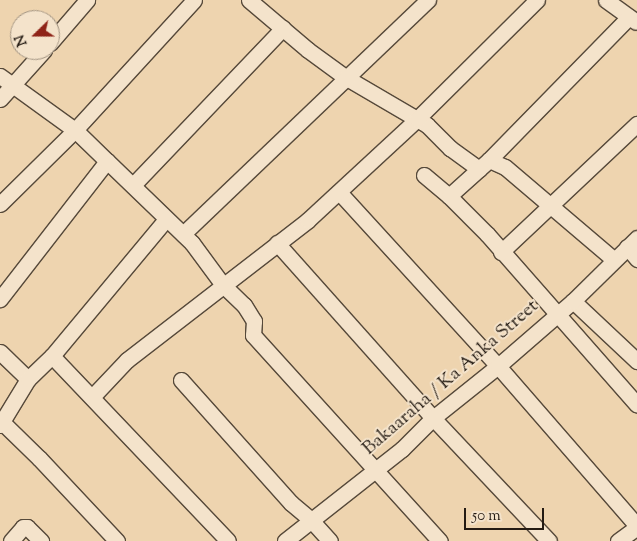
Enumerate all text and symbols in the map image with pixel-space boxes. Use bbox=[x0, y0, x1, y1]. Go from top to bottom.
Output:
north arrow bbox=[10, 10, 60, 60]
text: N bbox=[11, 31, 33, 49]
street label: Bakaaraha / Ka Anka Street bbox=[358, 295, 544, 461]
scale bar bbox=[467, 498, 547, 530]
text: 50 m bbox=[472, 506, 501, 527]

